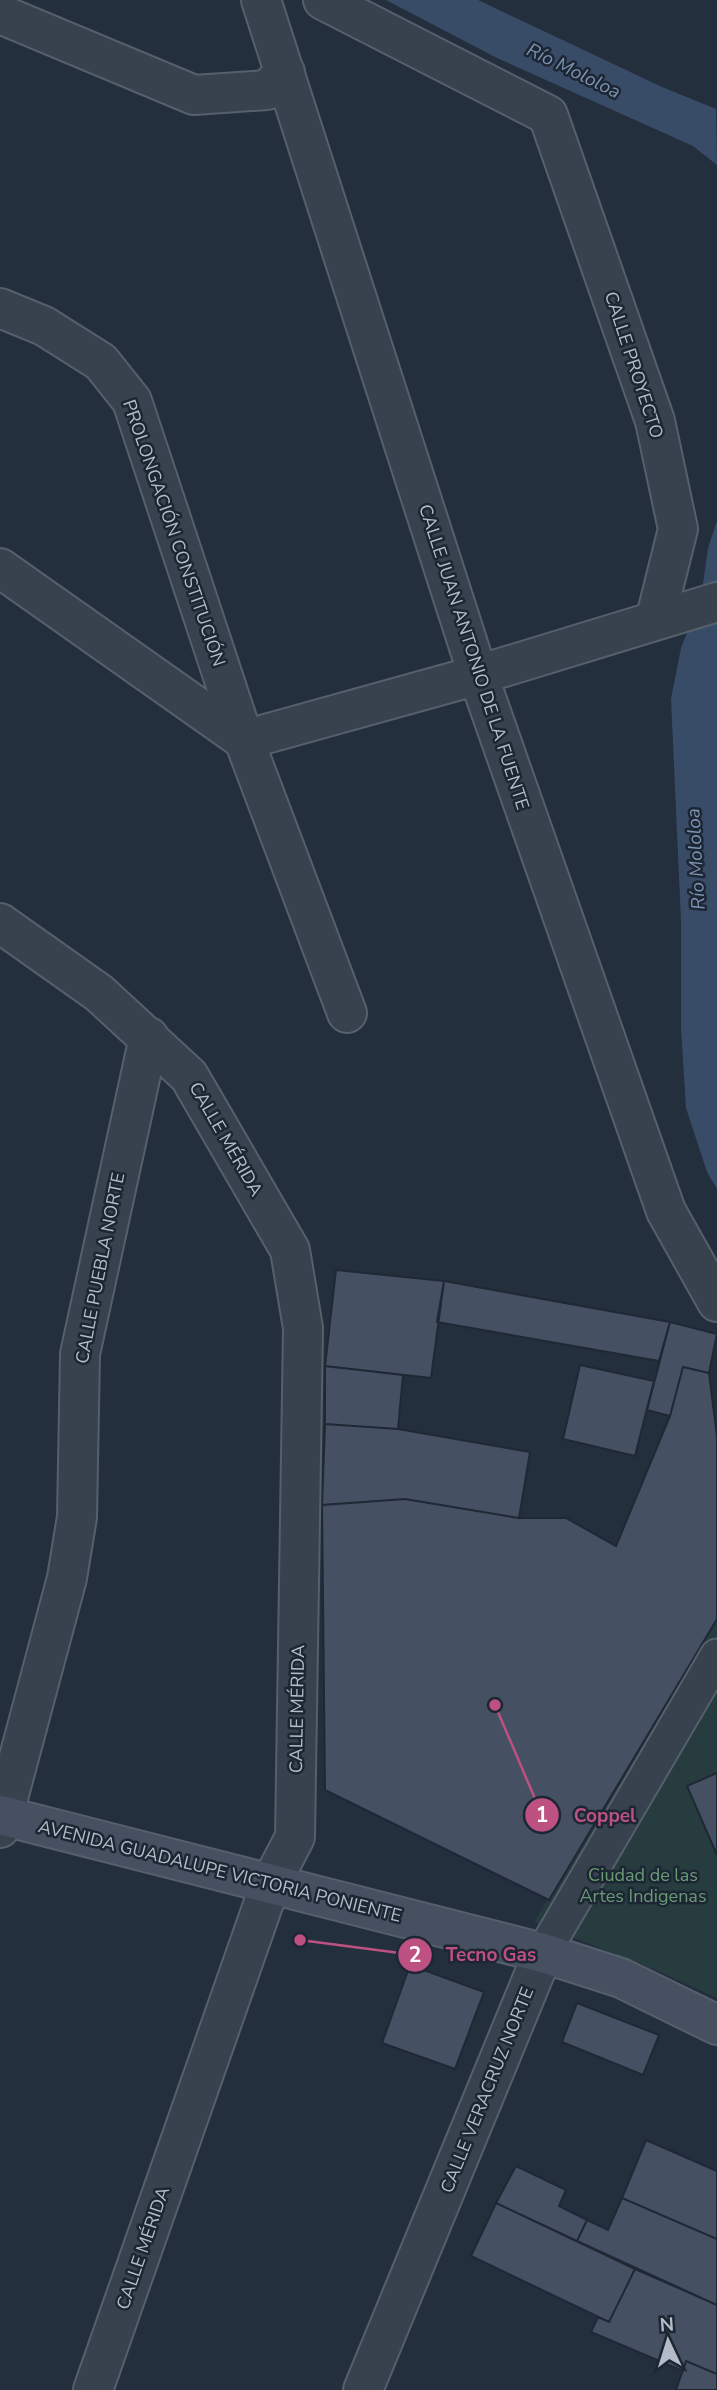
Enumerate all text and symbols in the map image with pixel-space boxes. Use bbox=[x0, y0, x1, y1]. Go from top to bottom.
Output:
water label: Río Mololoa bbox=[522, 37, 625, 105]
street label: CALLE PROYECTO bbox=[599, 288, 669, 442]
street label: PROLONGACIÓN CONSTITUCIÓN bbox=[117, 396, 231, 670]
street label: CALLE JUAN ANTONIO DE LA FUENTE bbox=[413, 501, 535, 813]
water label: Río Mololoa bbox=[680, 808, 712, 910]
street label: CALLE MÉRIDA bbox=[184, 1077, 268, 1201]
street label: CALLE PUEBLA NORTE bbox=[70, 1170, 130, 1366]
street label: CALLE MÉRIDA bbox=[284, 1645, 310, 1773]
callout: Coppel bbox=[524, 1795, 650, 1835]
text: 1 bbox=[536, 1801, 548, 1829]
text: Coppel bbox=[574, 1803, 636, 1829]
street label: AVENIDA GUADALUPE VICTORIA PONIENTE bbox=[36, 1814, 404, 1928]
park label: Ciudad de las Artes Indigenas bbox=[579, 1863, 707, 1908]
callout: Tecno Gas bbox=[397, 1935, 551, 1975]
text: 2 bbox=[409, 1941, 421, 1969]
text: Tecno Gas bbox=[446, 1942, 536, 1968]
street label: CALLE VERACRUZ NORTE bbox=[435, 1984, 539, 2196]
street label: CALLE MÉRIDA bbox=[111, 2183, 175, 2313]
north arrow bbox=[633, 2306, 703, 2376]
text: N bbox=[659, 2312, 675, 2339]

